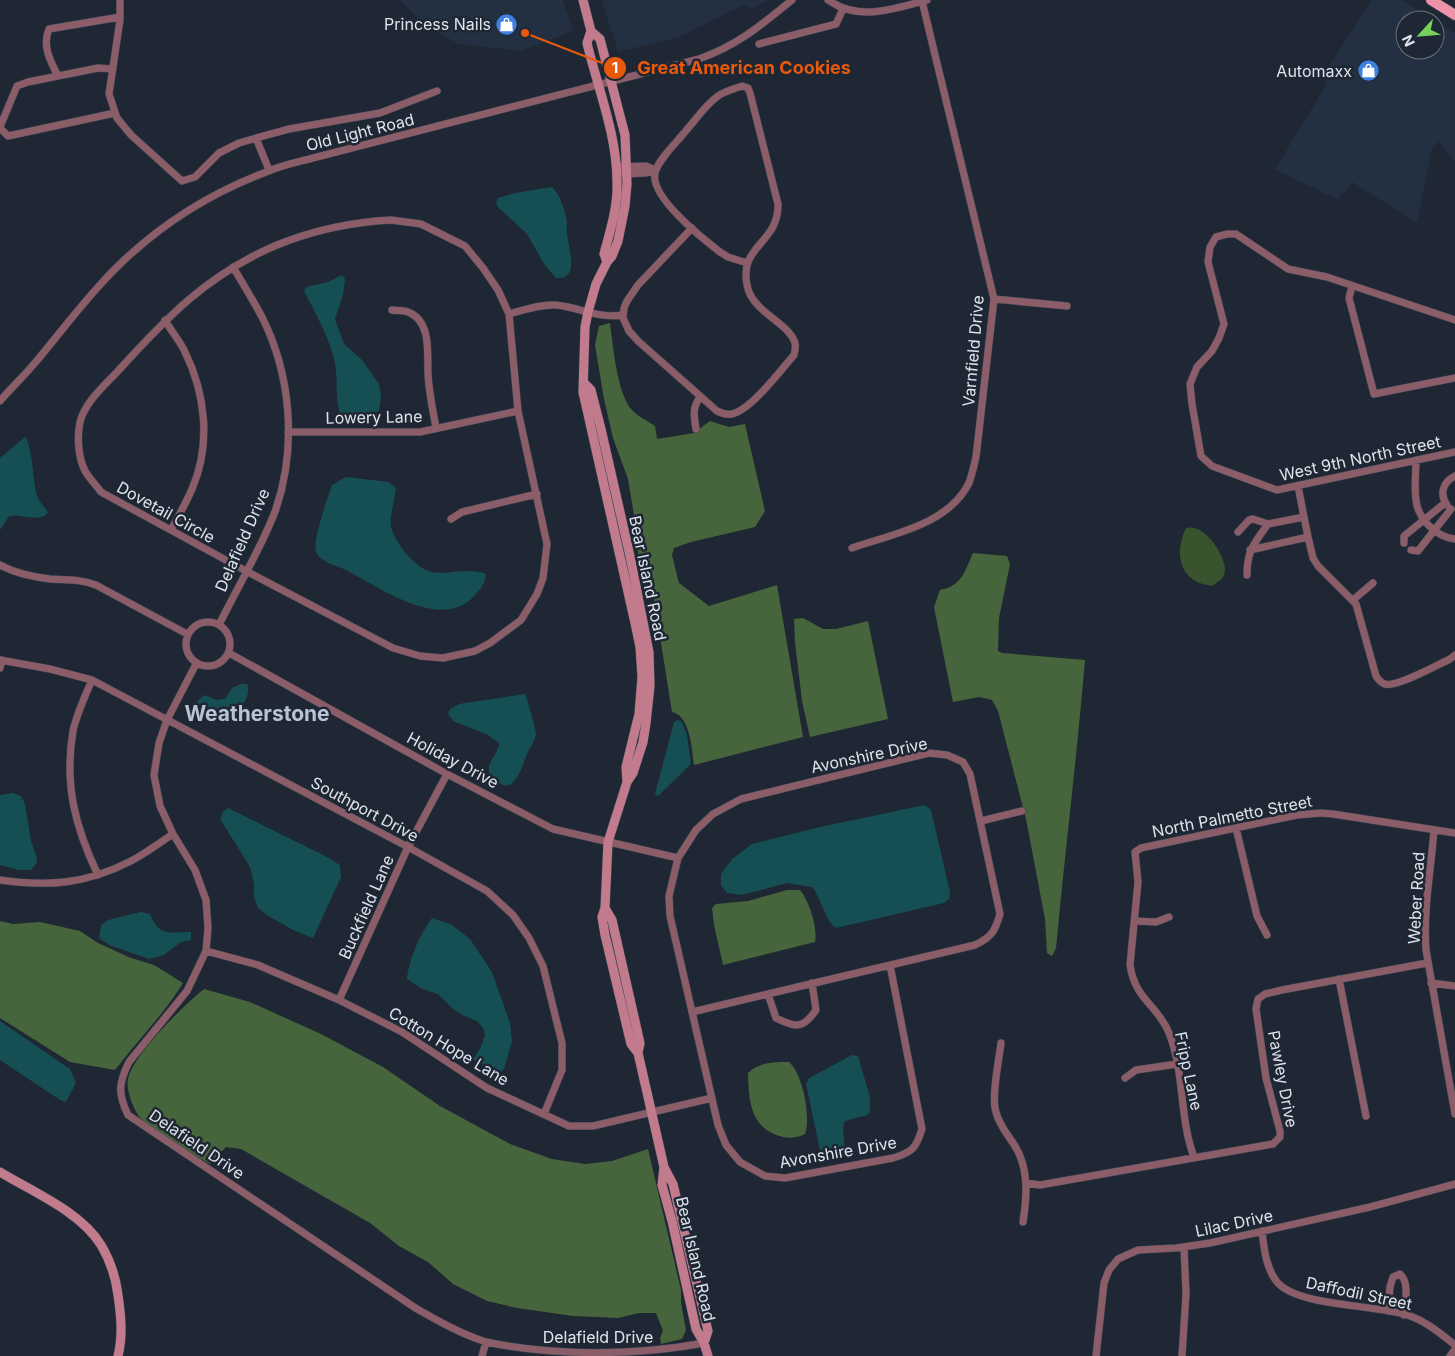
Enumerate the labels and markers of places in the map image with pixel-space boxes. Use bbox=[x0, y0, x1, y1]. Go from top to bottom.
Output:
shop icon: Princess Nails bbox=[495, 12, 519, 36]
place label: Princess Nails bbox=[384, 14, 491, 34]
callout: Great American Cookies bbox=[603, 52, 861, 85]
shop icon: Automaxx bbox=[1356, 59, 1380, 83]
place label: Automaxx bbox=[1276, 61, 1352, 81]

